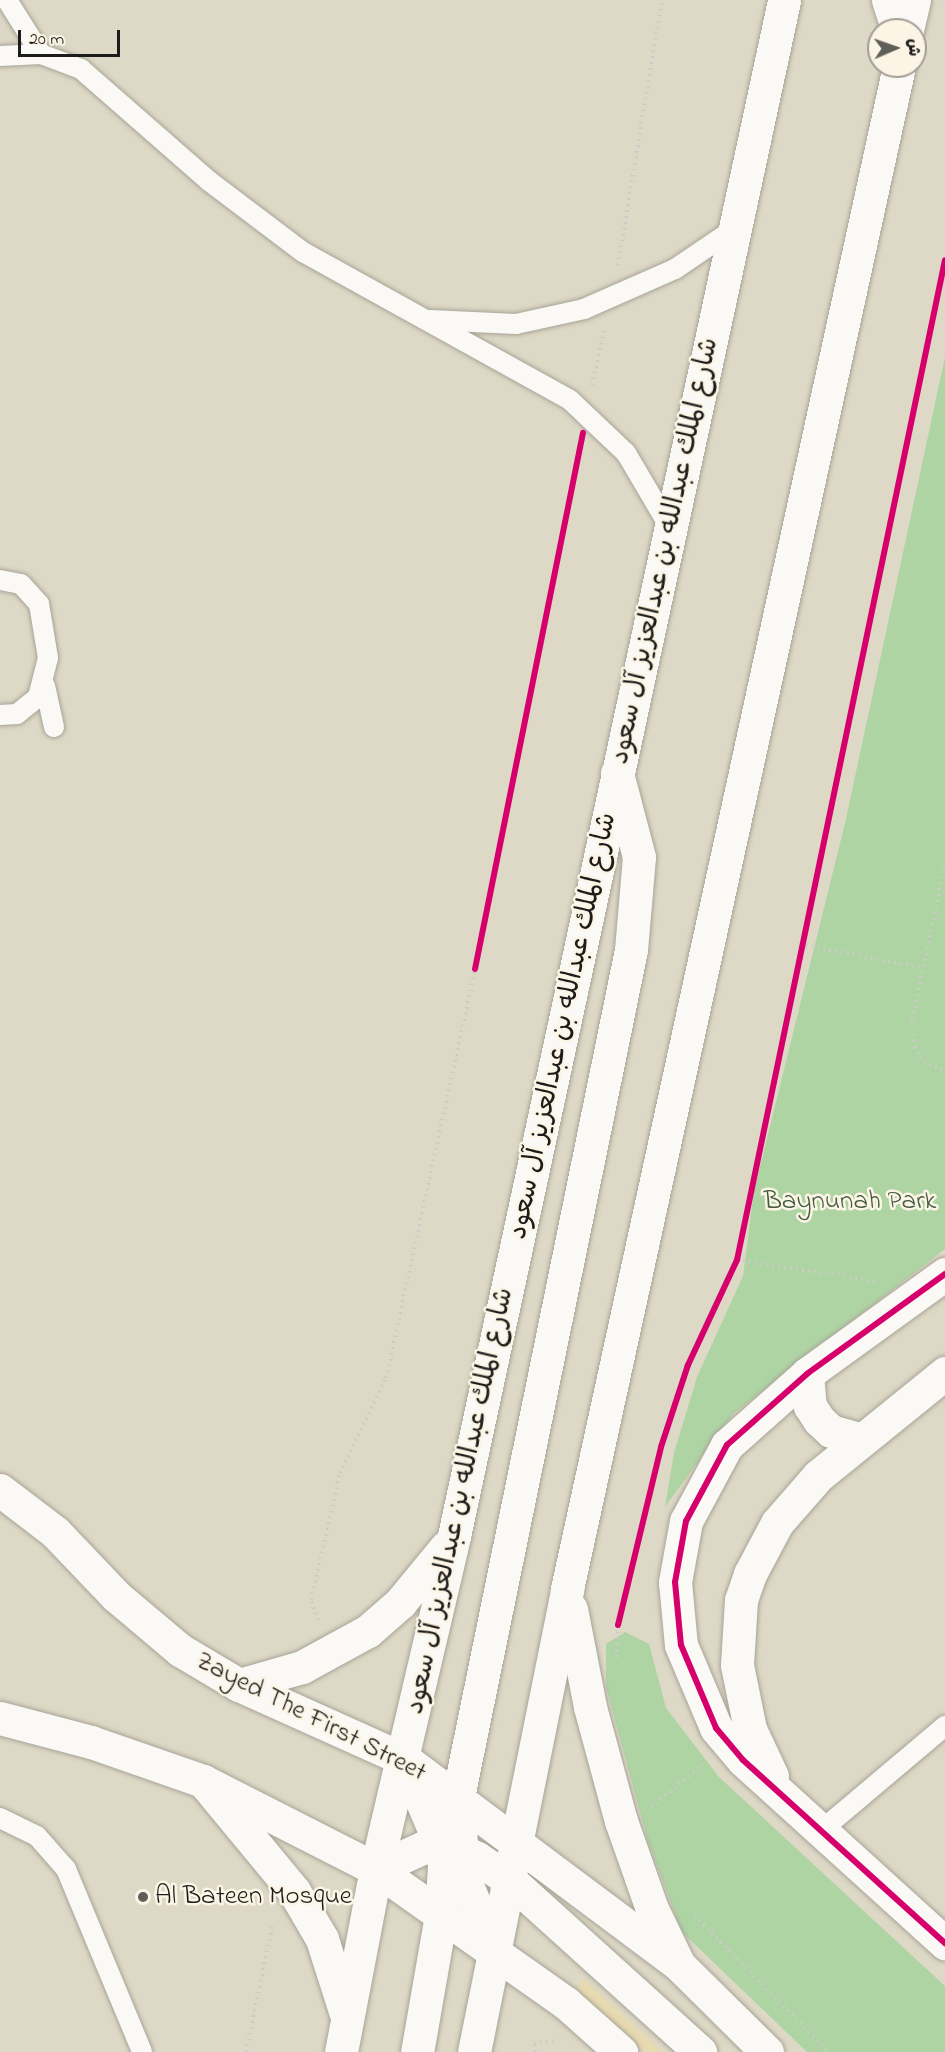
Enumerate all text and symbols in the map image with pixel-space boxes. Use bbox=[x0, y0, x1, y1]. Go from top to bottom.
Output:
scale bar bbox=[21, 18, 123, 56]
north arrow bbox=[867, 18, 927, 78]
text: 20 m bbox=[29, 27, 64, 53]
text: ش bbox=[901, 38, 925, 57]
street label: شارع الملك عبدالله بن عبدالعزيز آل سعود bbox=[604, 335, 726, 767]
street label: شارع الملك عبدالله بن عبدالعزيز آل سعود bbox=[502, 810, 624, 1242]
park label: Baynunah Park bbox=[764, 1186, 936, 1218]
street label: شارع الملك عبدالله بن عبدالعزيز آل سعود bbox=[399, 1285, 521, 1717]
street label: Zayed The First Street bbox=[190, 1645, 432, 1789]
place label: Al Bateen Mosque bbox=[155, 1881, 352, 1913]
marker: Al Bateen Mosque bbox=[136, 1890, 150, 1904]

